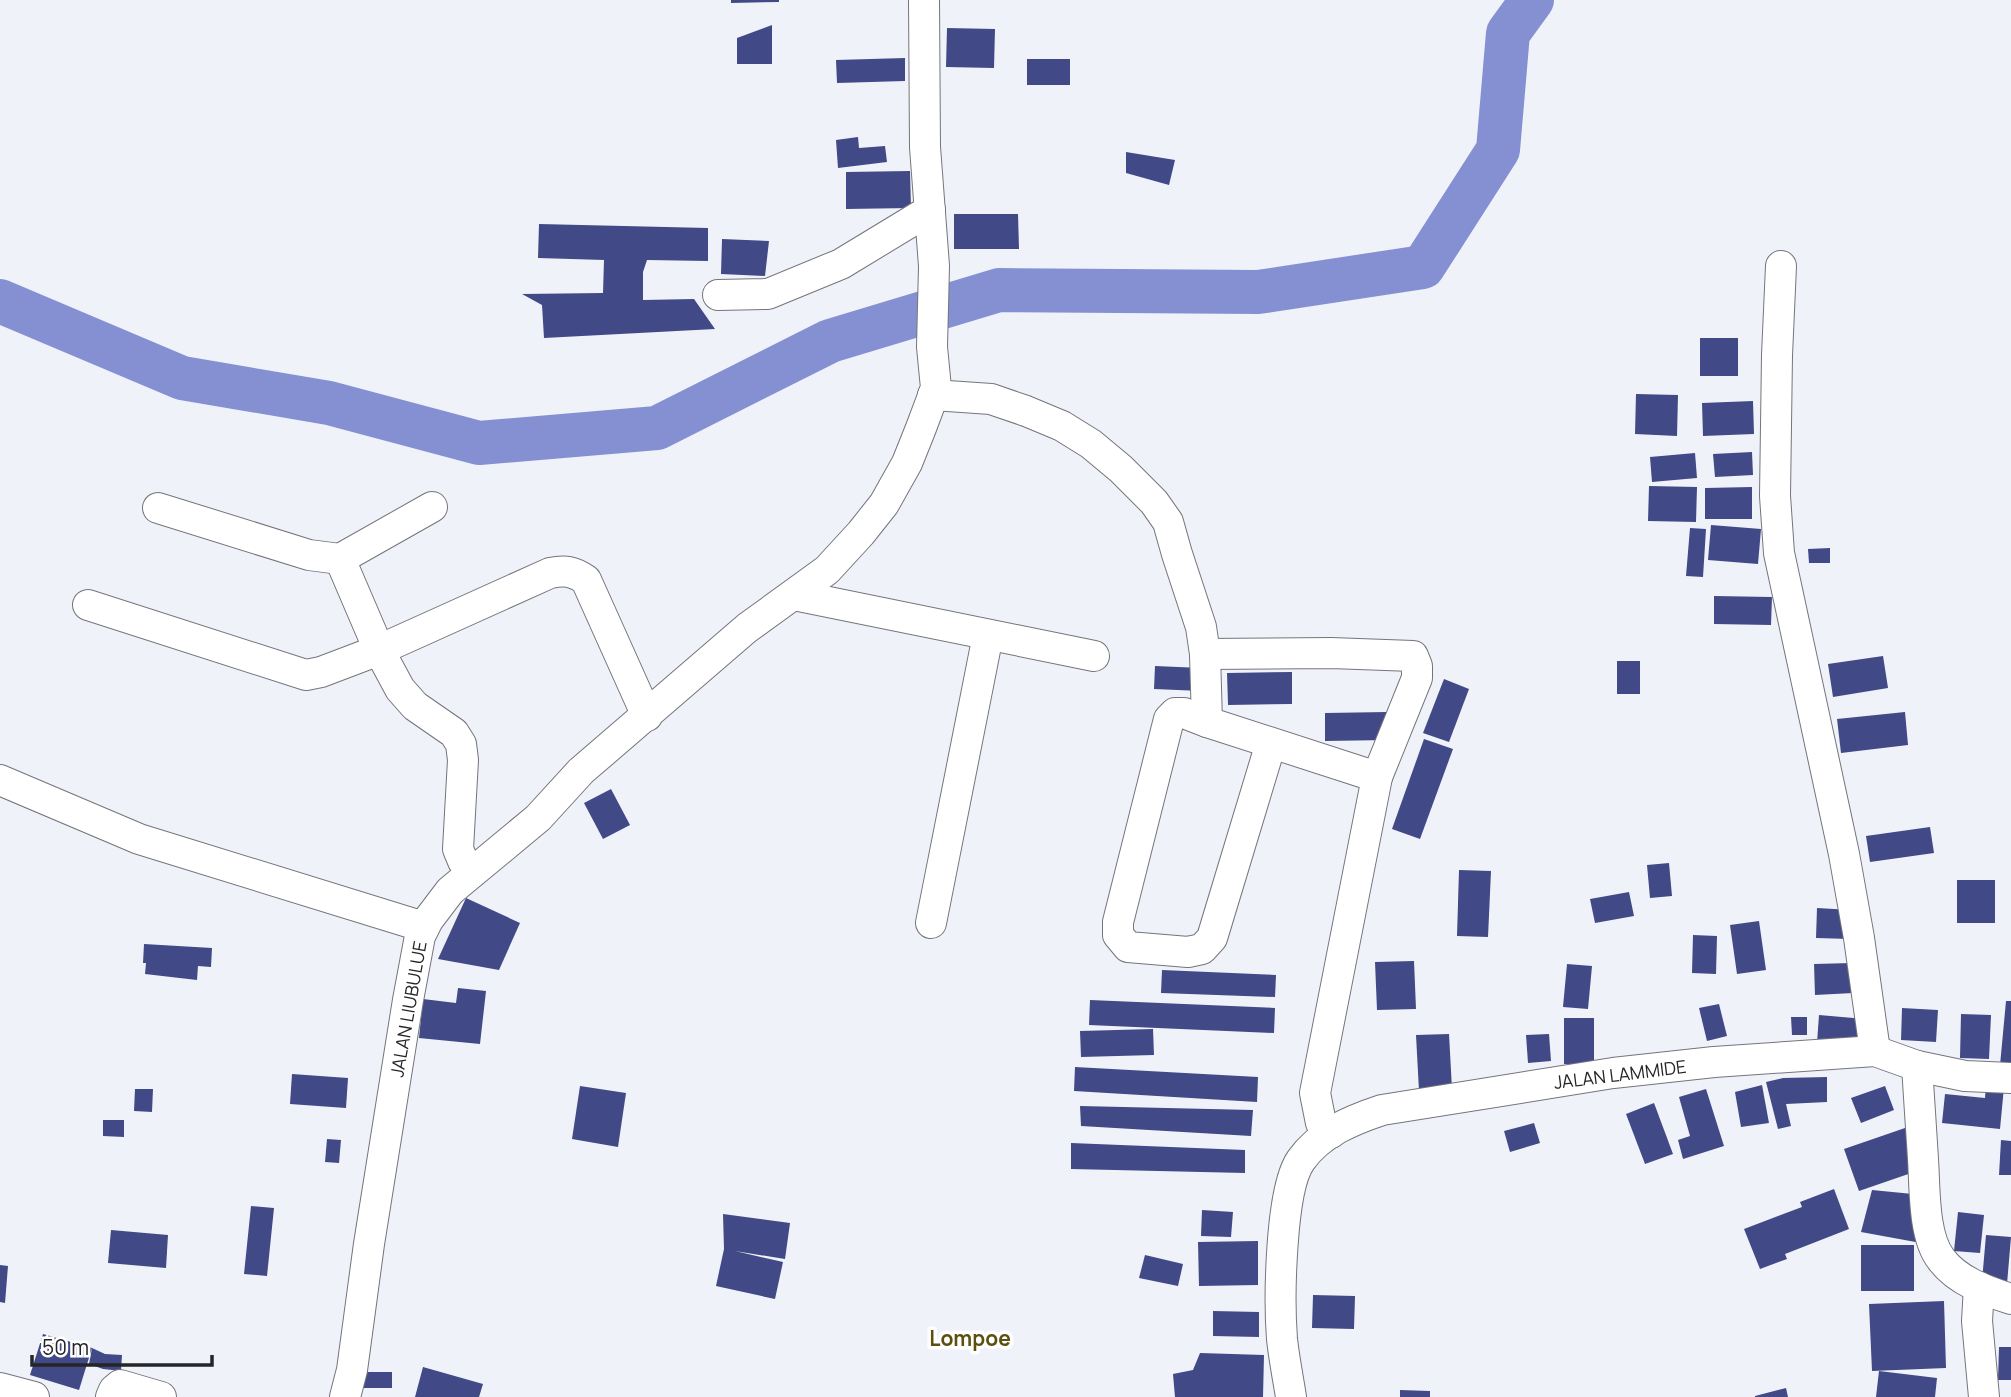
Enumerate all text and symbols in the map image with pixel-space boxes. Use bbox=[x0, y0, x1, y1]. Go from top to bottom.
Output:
street label: JALAN LIUBULUE bbox=[384, 939, 432, 1079]
street label: JALAN LAMMIDE bbox=[1552, 1054, 1688, 1094]
scale bar bbox=[32, 1324, 212, 1368]
district label: Lompoe bbox=[929, 1324, 1011, 1352]
text: 50 m bbox=[42, 1333, 89, 1361]

